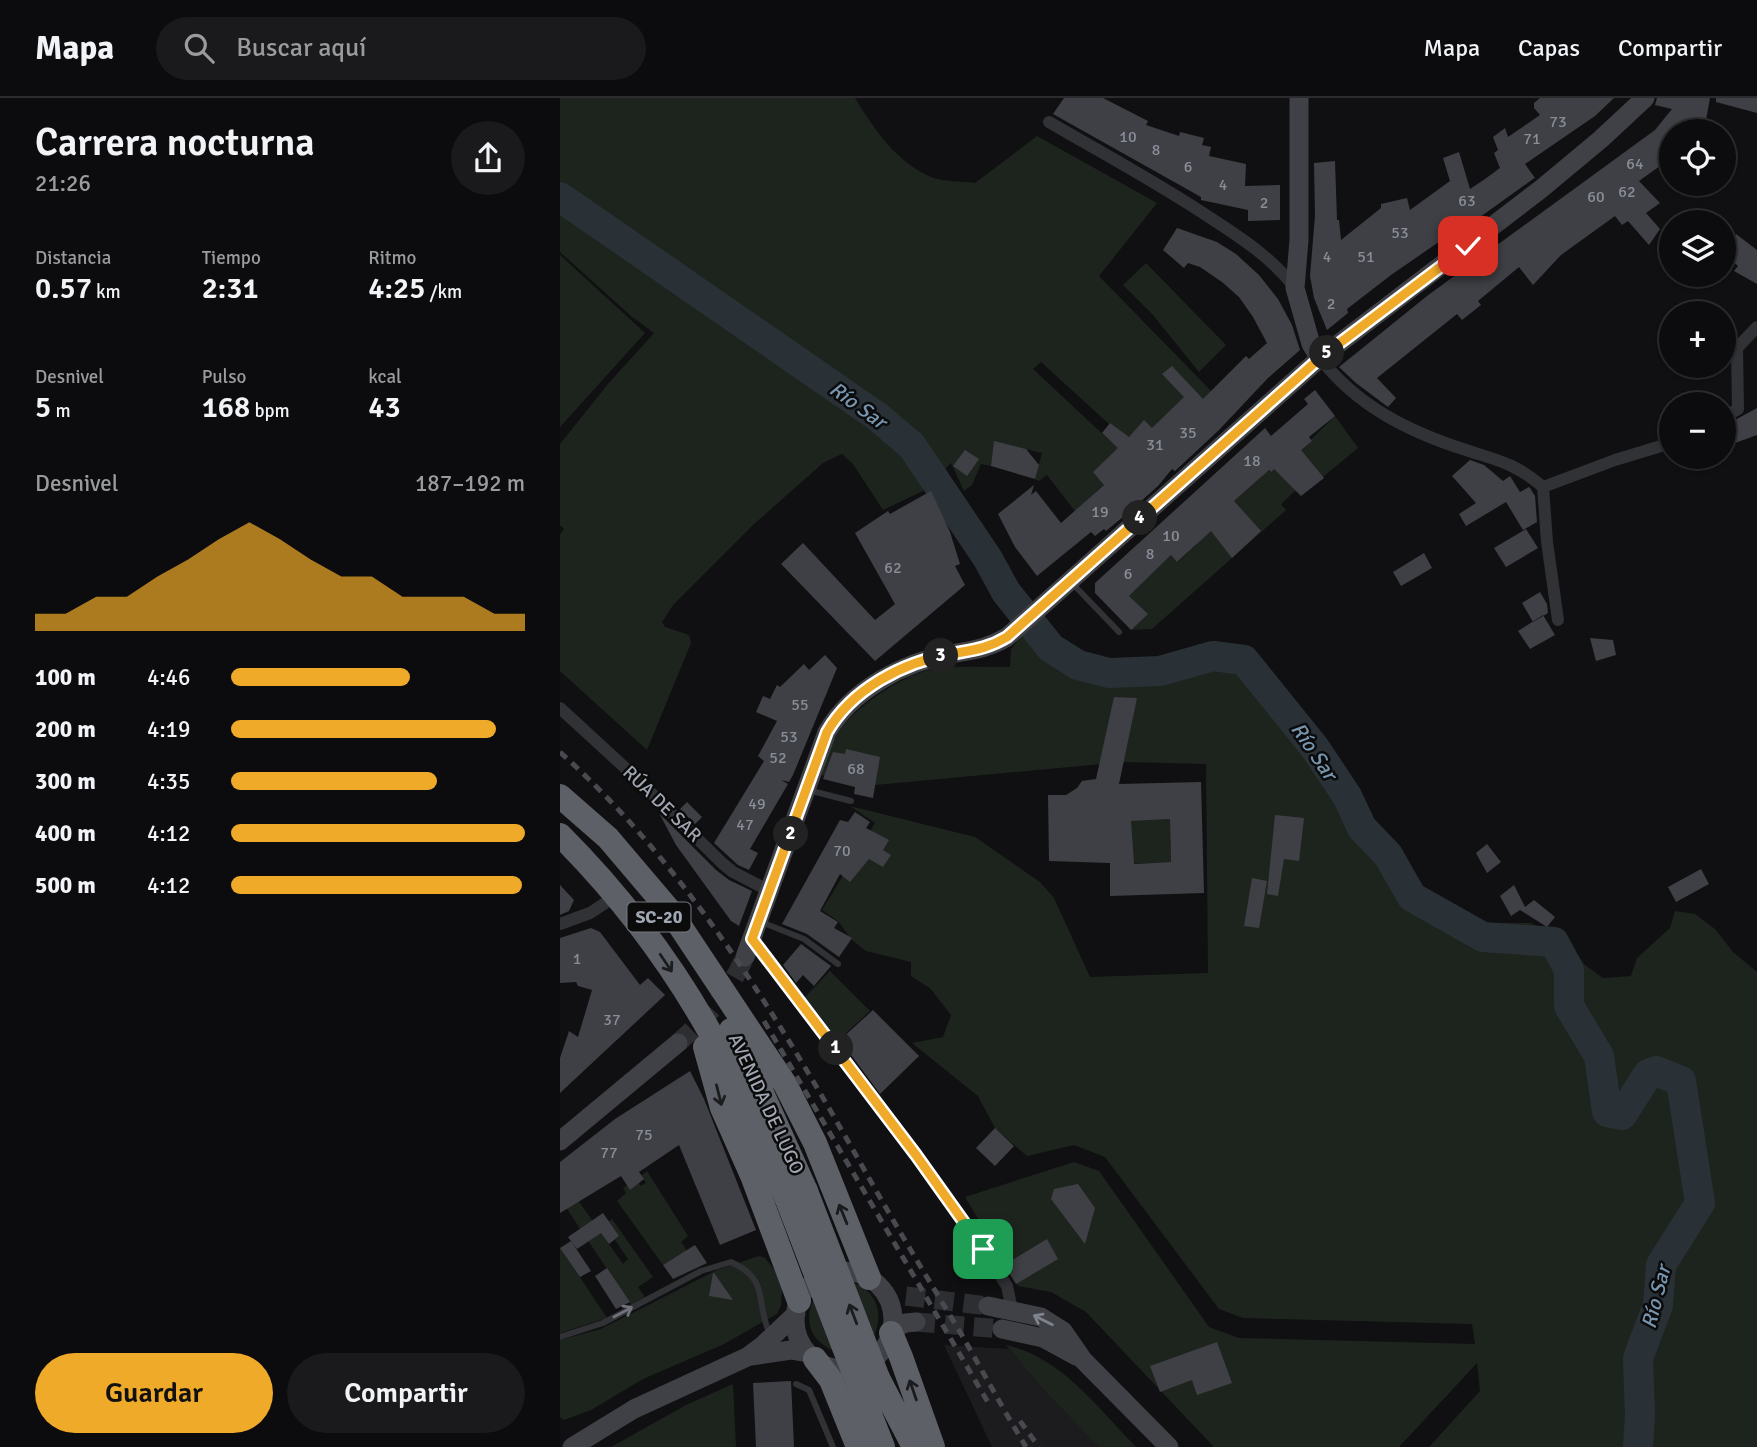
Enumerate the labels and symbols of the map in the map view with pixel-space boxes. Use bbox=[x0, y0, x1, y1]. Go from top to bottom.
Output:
house number: 73 bbox=[1549, 112, 1567, 132]
house number: 10 bbox=[1119, 127, 1137, 147]
house number: 71 bbox=[1523, 129, 1541, 149]
house number: 8 bbox=[1152, 140, 1160, 160]
house number: 64 bbox=[1626, 154, 1644, 174]
house number: 6 bbox=[1184, 157, 1192, 177]
house number: 4 bbox=[1219, 175, 1228, 195]
house number: 62 bbox=[1618, 182, 1636, 202]
house number: 60 bbox=[1587, 187, 1605, 207]
house number: 63 bbox=[1458, 191, 1476, 211]
house number: 2 bbox=[1260, 193, 1268, 213]
pin bbox=[1438, 216, 1498, 276]
house number: 53 bbox=[1391, 223, 1409, 243]
house number: 4 bbox=[1323, 247, 1332, 267]
house number: 51 bbox=[1357, 247, 1375, 267]
house number: 2 bbox=[1327, 294, 1335, 314]
pin: 5 bbox=[1310, 336, 1344, 370]
water label: Río Sar bbox=[825, 376, 894, 436]
house number: 35 bbox=[1179, 423, 1197, 443]
house number: 31 bbox=[1146, 435, 1164, 455]
house number: 18 bbox=[1243, 451, 1261, 471]
pin: 4 bbox=[1122, 500, 1158, 536]
house number: 19 bbox=[1091, 502, 1109, 522]
house number: 10 bbox=[1162, 526, 1180, 546]
house number: 8 bbox=[1146, 544, 1154, 564]
house number: 62 bbox=[884, 558, 902, 578]
house number: 6 bbox=[1124, 564, 1132, 584]
pin: 3 bbox=[924, 638, 958, 674]
house number: 55 bbox=[791, 695, 809, 715]
water label: Río Sar bbox=[1285, 717, 1344, 787]
house number: 53 bbox=[780, 727, 798, 747]
house number: 52 bbox=[769, 748, 787, 768]
house number: 68 bbox=[847, 759, 865, 779]
street label: RÚA DE SAR bbox=[618, 761, 706, 847]
house number: 49 bbox=[748, 794, 766, 814]
house number: 47 bbox=[736, 815, 754, 835]
pin: 2 bbox=[774, 816, 808, 852]
house number: 70 bbox=[833, 841, 851, 861]
road number: SC-20 bbox=[628, 902, 690, 932]
house number: 1 bbox=[573, 949, 581, 969]
one-way arrow bbox=[659, 953, 673, 972]
house number: 37 bbox=[603, 1010, 621, 1030]
street label: AVENIDA DE LUGO bbox=[723, 1030, 809, 1178]
pin: 1 bbox=[818, 1030, 854, 1066]
one-way arrow bbox=[713, 1083, 726, 1106]
house number: 75 bbox=[635, 1125, 653, 1145]
house number: 77 bbox=[600, 1143, 618, 1163]
one-way arrow bbox=[836, 1204, 849, 1226]
pin bbox=[953, 1219, 1013, 1279]
water label: Río Sar bbox=[1636, 1260, 1677, 1331]
one-way arrow bbox=[846, 1304, 859, 1326]
one-way arrow bbox=[613, 1305, 633, 1319]
one-way arrow bbox=[1033, 1313, 1054, 1327]
one-way arrow bbox=[906, 1379, 918, 1401]

